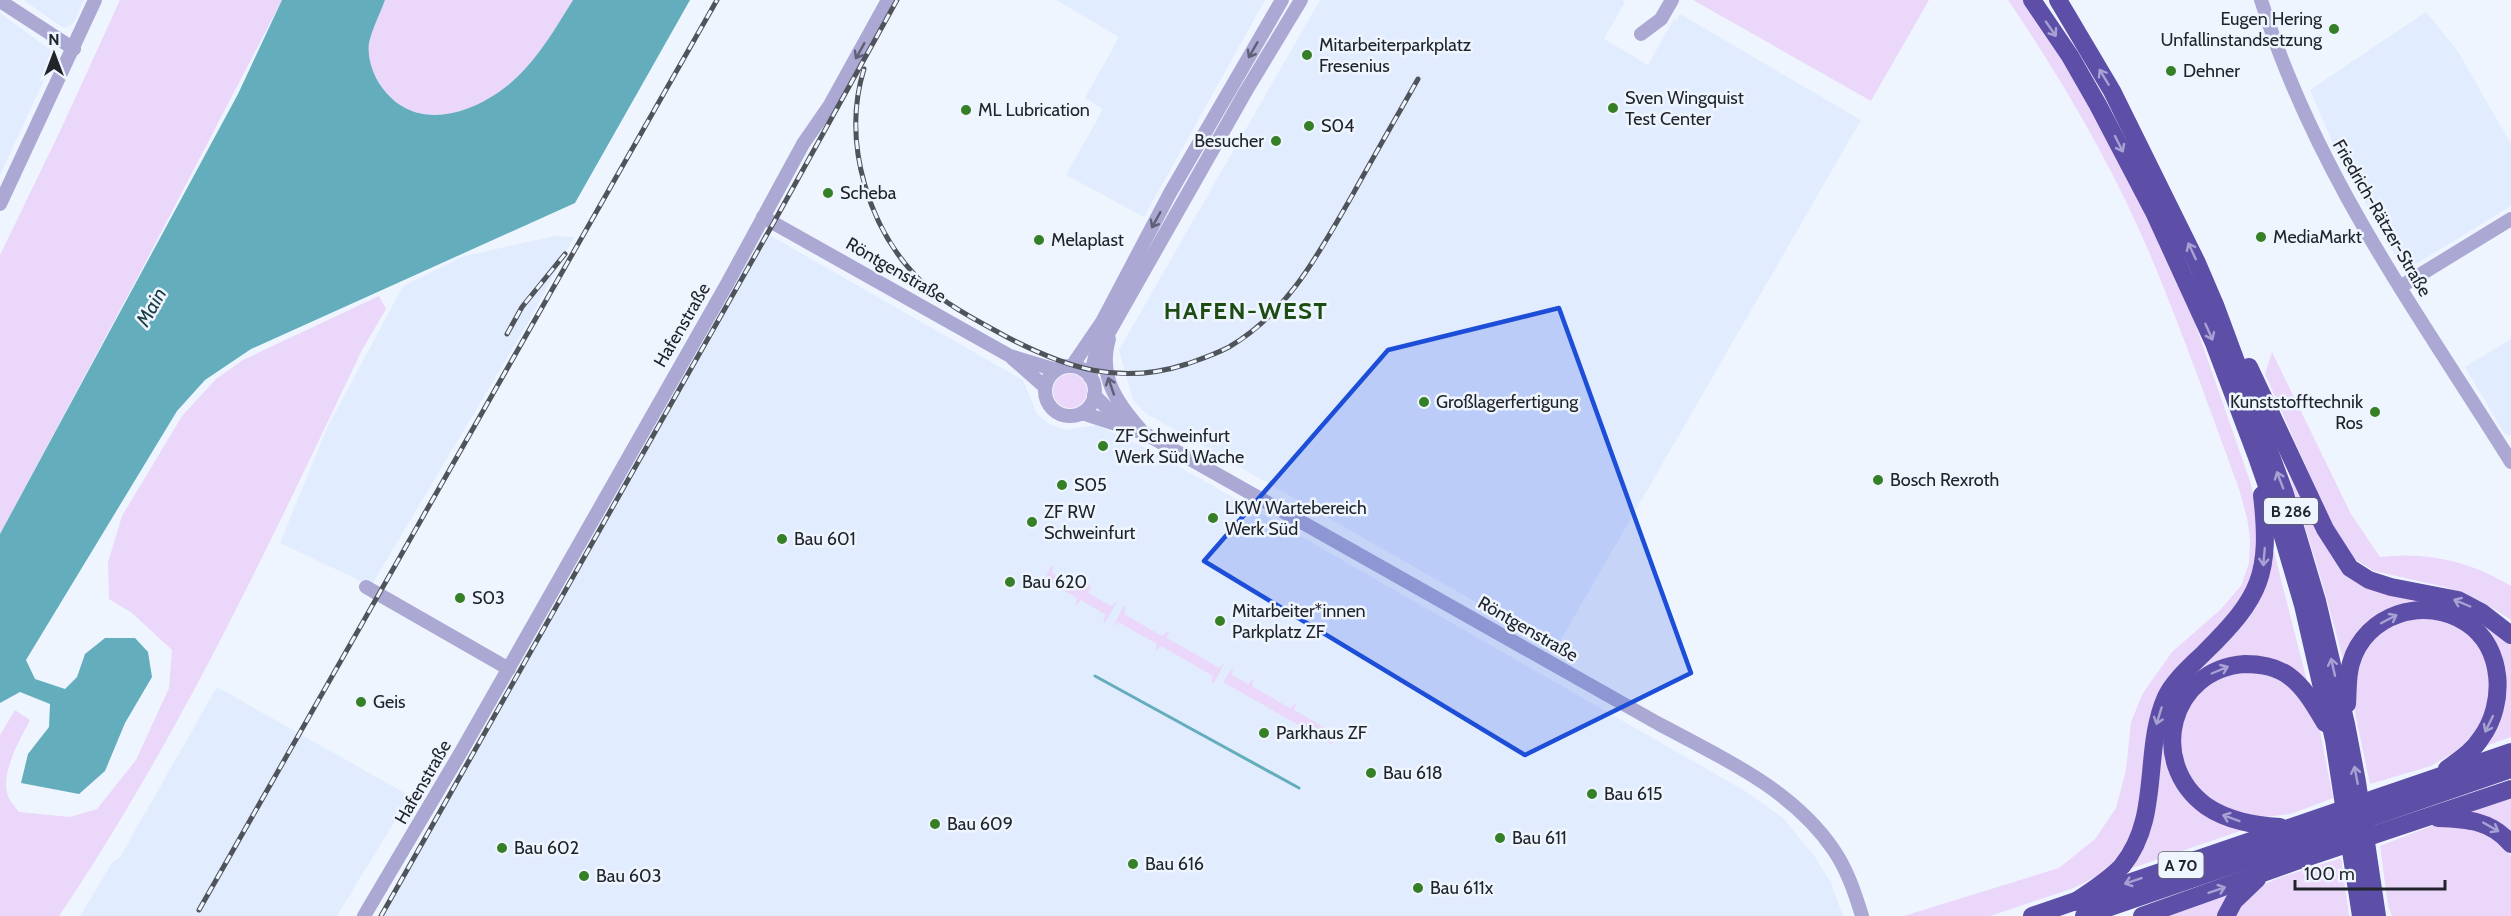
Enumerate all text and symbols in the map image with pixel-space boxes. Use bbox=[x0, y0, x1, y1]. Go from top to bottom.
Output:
place label: Eugen Hering Unfallinstandsetzung bbox=[2161, 8, 2323, 51]
one-way arrow bbox=[2045, 20, 2057, 36]
marker: Eugen Hering Unfallinstandsetzung bbox=[2327, 22, 2341, 36]
north arrow bbox=[24, 24, 84, 84]
text: N bbox=[48, 30, 60, 49]
place label: Mitarbeiterparkplatz Fresenius bbox=[1319, 34, 1472, 77]
one-way arrow bbox=[854, 42, 866, 59]
one-way arrow bbox=[1246, 42, 1258, 59]
marker: Mitarbeiterparkplatz Fresenius bbox=[1300, 48, 1314, 62]
place label: Dehner bbox=[2183, 60, 2240, 82]
marker: Dehner bbox=[2164, 64, 2178, 78]
one-way arrow bbox=[2097, 69, 2109, 86]
place label: Sven Wingquist Test Center bbox=[1625, 87, 1744, 130]
place label: ML Lubrication bbox=[978, 99, 1090, 121]
marker: Sven Wingquist Test Center bbox=[1606, 101, 1620, 115]
marker: ML Lubrication bbox=[959, 103, 973, 117]
place label: S04 bbox=[1321, 115, 1354, 137]
marker: S04 bbox=[1302, 119, 1316, 133]
place label: Besucher bbox=[1194, 130, 1264, 152]
marker: Besucher bbox=[1269, 134, 1283, 148]
one-way arrow bbox=[2113, 135, 2125, 153]
street label: Friedrich-Rätzer-Straße bbox=[2328, 135, 2436, 301]
place label: Scheba bbox=[840, 182, 897, 204]
marker: Scheba bbox=[821, 186, 835, 200]
one-way arrow bbox=[1150, 211, 1162, 228]
place label: MediaMarkt bbox=[2273, 226, 2362, 248]
place label: Melaplast bbox=[1051, 229, 1124, 251]
marker: MediaMarkt bbox=[2254, 230, 2268, 244]
street label: Röntgenstraße bbox=[842, 233, 950, 307]
marker: Melaplast bbox=[1032, 233, 1046, 247]
one-way arrow bbox=[2185, 243, 2197, 261]
street label: Hafenstraße bbox=[649, 279, 715, 371]
water label: Main bbox=[130, 284, 171, 331]
district label: HAFEN-WEST bbox=[1164, 296, 1328, 325]
one-way arrow bbox=[2204, 323, 2215, 341]
one-way arrow bbox=[1104, 377, 1115, 395]
place label: Großlagerfertigung bbox=[1436, 391, 1579, 413]
place label: Kunststofftechnik Ros bbox=[2230, 391, 2364, 434]
marker: Großlagerfertigung bbox=[1417, 395, 1431, 409]
marker: Kunststofftechnik Ros bbox=[2368, 405, 2382, 419]
place label: ZF Schweinfurt Werk Süd Wache bbox=[1115, 425, 1244, 468]
marker: ZF Schweinfurt Werk Süd Wache bbox=[1096, 439, 1110, 453]
place label: Bosch Rexroth bbox=[1890, 469, 1999, 491]
one-way arrow bbox=[2274, 471, 2285, 489]
marker: Bosch Rexroth bbox=[1871, 473, 1885, 487]
place label: S05 bbox=[1074, 474, 1107, 496]
marker: S05 bbox=[1055, 478, 1069, 492]
place label: LKW Wartebereich Werk Süd bbox=[1225, 497, 1367, 540]
road number: B 286 bbox=[2264, 498, 2318, 524]
place label: ZF RW Schweinfurt bbox=[1044, 501, 1135, 544]
marker: LKW Wartebereich Werk Süd bbox=[1206, 511, 1220, 525]
marker: ZF RW Schweinfurt bbox=[1025, 515, 1039, 529]
place label: Bau 601 bbox=[794, 528, 856, 550]
marker: Bau 601 bbox=[775, 532, 789, 546]
one-way arrow bbox=[2258, 547, 2269, 567]
place label: Bau 620 bbox=[1022, 571, 1087, 593]
marker: Bau 620 bbox=[1003, 575, 1017, 589]
place label: S03 bbox=[472, 587, 505, 609]
marker: S03 bbox=[453, 591, 467, 605]
street label: Röntgenstraße bbox=[1474, 592, 1582, 666]
one-way arrow bbox=[2454, 597, 2472, 608]
place label: Mitarbeiter*innen Parkplatz ZF bbox=[1232, 600, 1366, 643]
one-way arrow bbox=[2379, 612, 2397, 624]
marker: Mitarbeiter*innen Parkplatz ZF bbox=[1213, 614, 1227, 628]
one-way arrow bbox=[2326, 658, 2338, 677]
one-way arrow bbox=[2211, 664, 2229, 675]
place label: Geis bbox=[373, 691, 406, 713]
marker: Geis bbox=[354, 695, 368, 709]
one-way arrow bbox=[2153, 706, 2164, 725]
one-way arrow bbox=[2482, 714, 2494, 732]
place label: Parkhaus ZF bbox=[1276, 722, 1368, 744]
marker: Parkhaus ZF bbox=[1257, 726, 1271, 740]
street label: Hafenstraße bbox=[390, 736, 456, 828]
place label: Bau 618 bbox=[1383, 762, 1443, 784]
one-way arrow bbox=[2350, 765, 2361, 785]
marker: Bau 618 bbox=[1364, 766, 1378, 780]
place label: Bau 615 bbox=[1604, 783, 1663, 805]
marker: Bau 615 bbox=[1585, 787, 1599, 801]
one-way arrow bbox=[2222, 811, 2241, 822]
place label: Bau 609 bbox=[947, 813, 1013, 835]
marker: Bau 609 bbox=[928, 817, 942, 831]
one-way arrow bbox=[2482, 822, 2499, 834]
place label: Bau 611 bbox=[1512, 827, 1567, 849]
marker: Bau 611 bbox=[1493, 831, 1507, 845]
place label: Bau 602 bbox=[514, 837, 579, 859]
marker: Bau 602 bbox=[495, 841, 509, 855]
road number: A 70 bbox=[2158, 852, 2204, 878]
place label: Bau 616 bbox=[1145, 853, 1204, 875]
scale bar bbox=[2295, 853, 2445, 891]
marker: Bau 616 bbox=[1126, 857, 1140, 871]
text: 100 m bbox=[2304, 863, 2355, 885]
place label: Bau 603 bbox=[596, 865, 661, 887]
marker: Bau 603 bbox=[577, 869, 591, 883]
place label: Bau 611x bbox=[1430, 877, 1494, 899]
one-way arrow bbox=[2125, 877, 2143, 888]
marker: Bau 611x bbox=[1411, 881, 1425, 895]
one-way arrow bbox=[2207, 883, 2226, 894]

